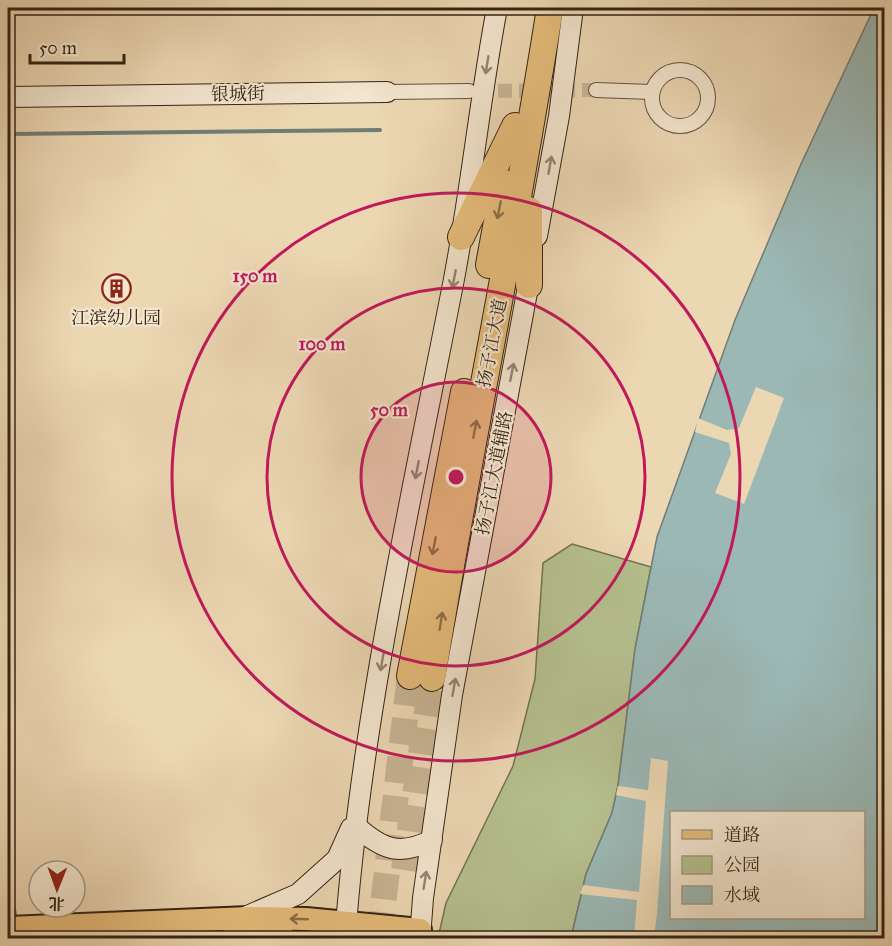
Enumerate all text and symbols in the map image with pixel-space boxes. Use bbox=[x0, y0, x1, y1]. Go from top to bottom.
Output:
scale bar bbox=[30, 27, 124, 65]
text: 50 m bbox=[39, 37, 77, 59]
one-way arrow bbox=[482, 55, 493, 75]
street label: 银城街 bbox=[211, 83, 265, 105]
one-way arrow bbox=[545, 156, 556, 176]
one-way arrow bbox=[493, 200, 504, 220]
text: 150 m bbox=[233, 265, 278, 287]
one-way arrow bbox=[448, 268, 459, 288]
building icon: 江滨幼儿园 bbox=[100, 273, 132, 305]
street label: 扬子江大道 bbox=[473, 297, 511, 389]
place label: 江滨幼儿园 bbox=[71, 307, 161, 329]
text: 100 m bbox=[299, 333, 346, 355]
one-way arrow bbox=[507, 362, 518, 382]
text: 50 m bbox=[370, 399, 409, 421]
street label: 扬子江大道辅路 bbox=[471, 409, 517, 537]
one-way arrow bbox=[470, 419, 481, 439]
one-way arrow bbox=[411, 460, 422, 479]
centre of rings bbox=[446, 467, 466, 487]
one-way arrow bbox=[428, 536, 439, 555]
one-way arrow bbox=[436, 611, 447, 631]
one-way arrow bbox=[376, 651, 387, 671]
one-way arrow bbox=[449, 678, 460, 698]
legend bbox=[670, 811, 865, 919]
text: 道路 bbox=[724, 824, 760, 846]
text: 公园 bbox=[724, 854, 760, 876]
north arrow bbox=[27, 859, 87, 919]
one-way arrow bbox=[420, 871, 431, 891]
text: 水域 bbox=[724, 884, 760, 906]
text: 北 bbox=[49, 894, 65, 913]
one-way arrow bbox=[290, 913, 310, 925]

